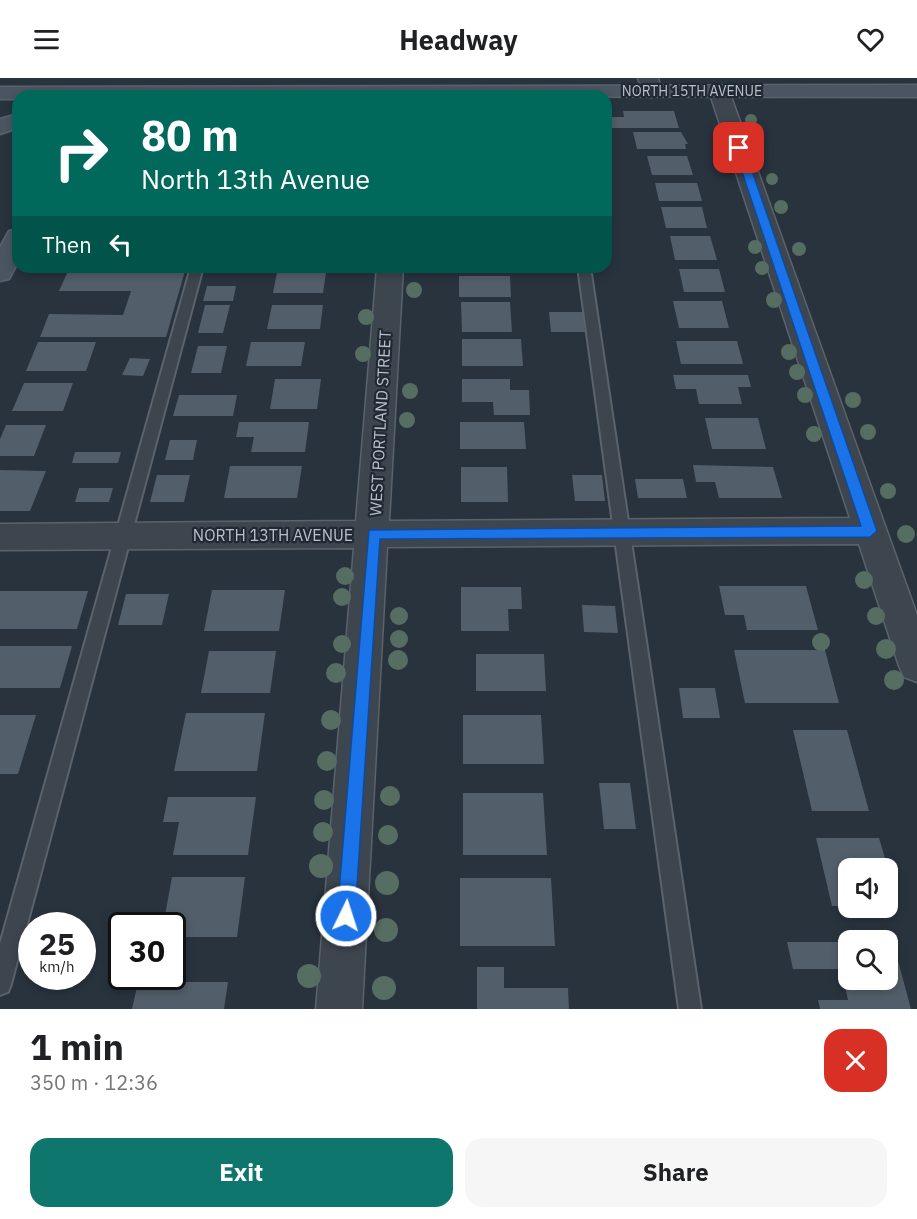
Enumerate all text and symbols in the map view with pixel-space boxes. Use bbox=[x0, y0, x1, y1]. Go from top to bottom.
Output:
text: Headway bbox=[399, 22, 518, 57]
icon: menu bbox=[30, 23, 63, 56]
icon: heart bbox=[854, 23, 887, 56]
street label: NORTH 15TH AVENUE bbox=[622, 82, 762, 100]
text: 80 m bbox=[141, 108, 239, 163]
icon: right bbox=[42, 114, 120, 192]
pin bbox=[713, 122, 764, 173]
icon: arrive bbox=[722, 131, 755, 164]
text: North 13th Avenue bbox=[141, 161, 370, 196]
icon: left bbox=[104, 228, 137, 261]
text: Then bbox=[42, 230, 92, 259]
street label: WEST PORTLAND STREET bbox=[365, 329, 395, 517]
street label: NORTH 13TH AVENUE bbox=[193, 525, 353, 545]
map controls bbox=[838, 858, 898, 990]
button: sound bbox=[838, 858, 898, 918]
position arrow bbox=[314, 884, 378, 948]
speed limit sign: 30 bbox=[108, 912, 186, 990]
text: 25 bbox=[39, 924, 75, 963]
button: search bbox=[838, 930, 898, 990]
text: km/h bbox=[39, 957, 75, 976]
text: 1 min bbox=[30, 1023, 124, 1070]
button: close bbox=[824, 1029, 887, 1092]
text: 350 m · 12:36 bbox=[30, 1069, 158, 1096]
button: Exit bbox=[30, 1138, 453, 1207]
button: Share bbox=[465, 1138, 887, 1207]

